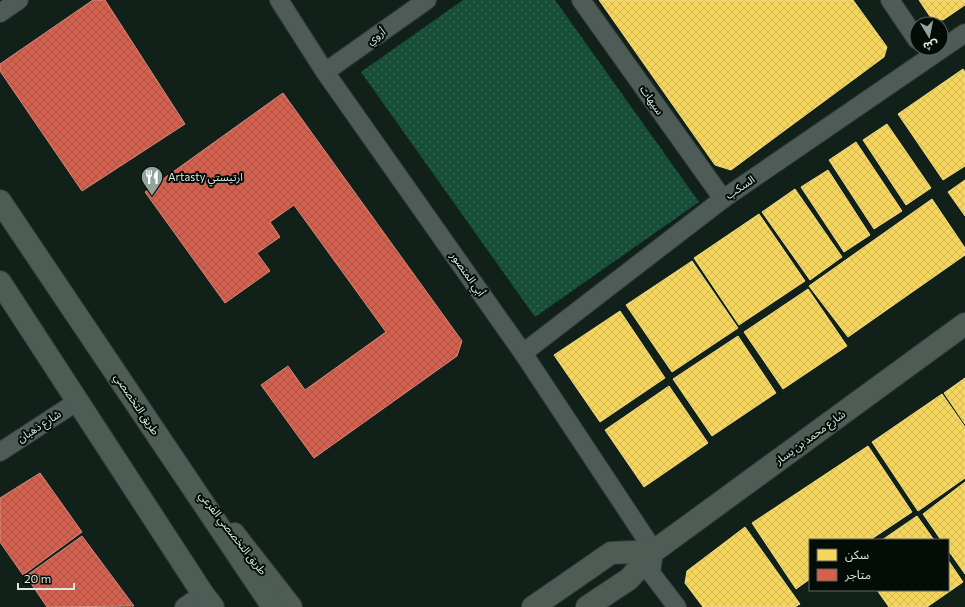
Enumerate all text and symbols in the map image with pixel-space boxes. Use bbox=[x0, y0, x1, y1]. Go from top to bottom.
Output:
north arrow bbox=[909, 16, 949, 56]
street label: أروي bbox=[364, 24, 390, 50]
text: ش bbox=[922, 38, 939, 54]
street label: سيهات bbox=[637, 83, 667, 118]
restaurant icon: Artasty ارتيستي bbox=[139, 164, 165, 197]
place label: Artasty ارتيستي bbox=[168, 170, 243, 187]
street label: السكب bbox=[723, 172, 758, 202]
street label: أبي المنصور bbox=[445, 248, 489, 301]
street label: طريق التخصصي bbox=[109, 371, 163, 439]
street label: شارع ذهبان bbox=[14, 406, 64, 446]
street label: شارع محمد بن يسار bbox=[771, 407, 849, 469]
street label: طريق التخصصي الفرعي bbox=[194, 488, 270, 579]
legend bbox=[809, 539, 949, 591]
text: سكن bbox=[845, 547, 869, 562]
scale bar bbox=[18, 565, 74, 591]
text: متاجر bbox=[844, 567, 871, 582]
text: 20 m bbox=[24, 571, 51, 585]

